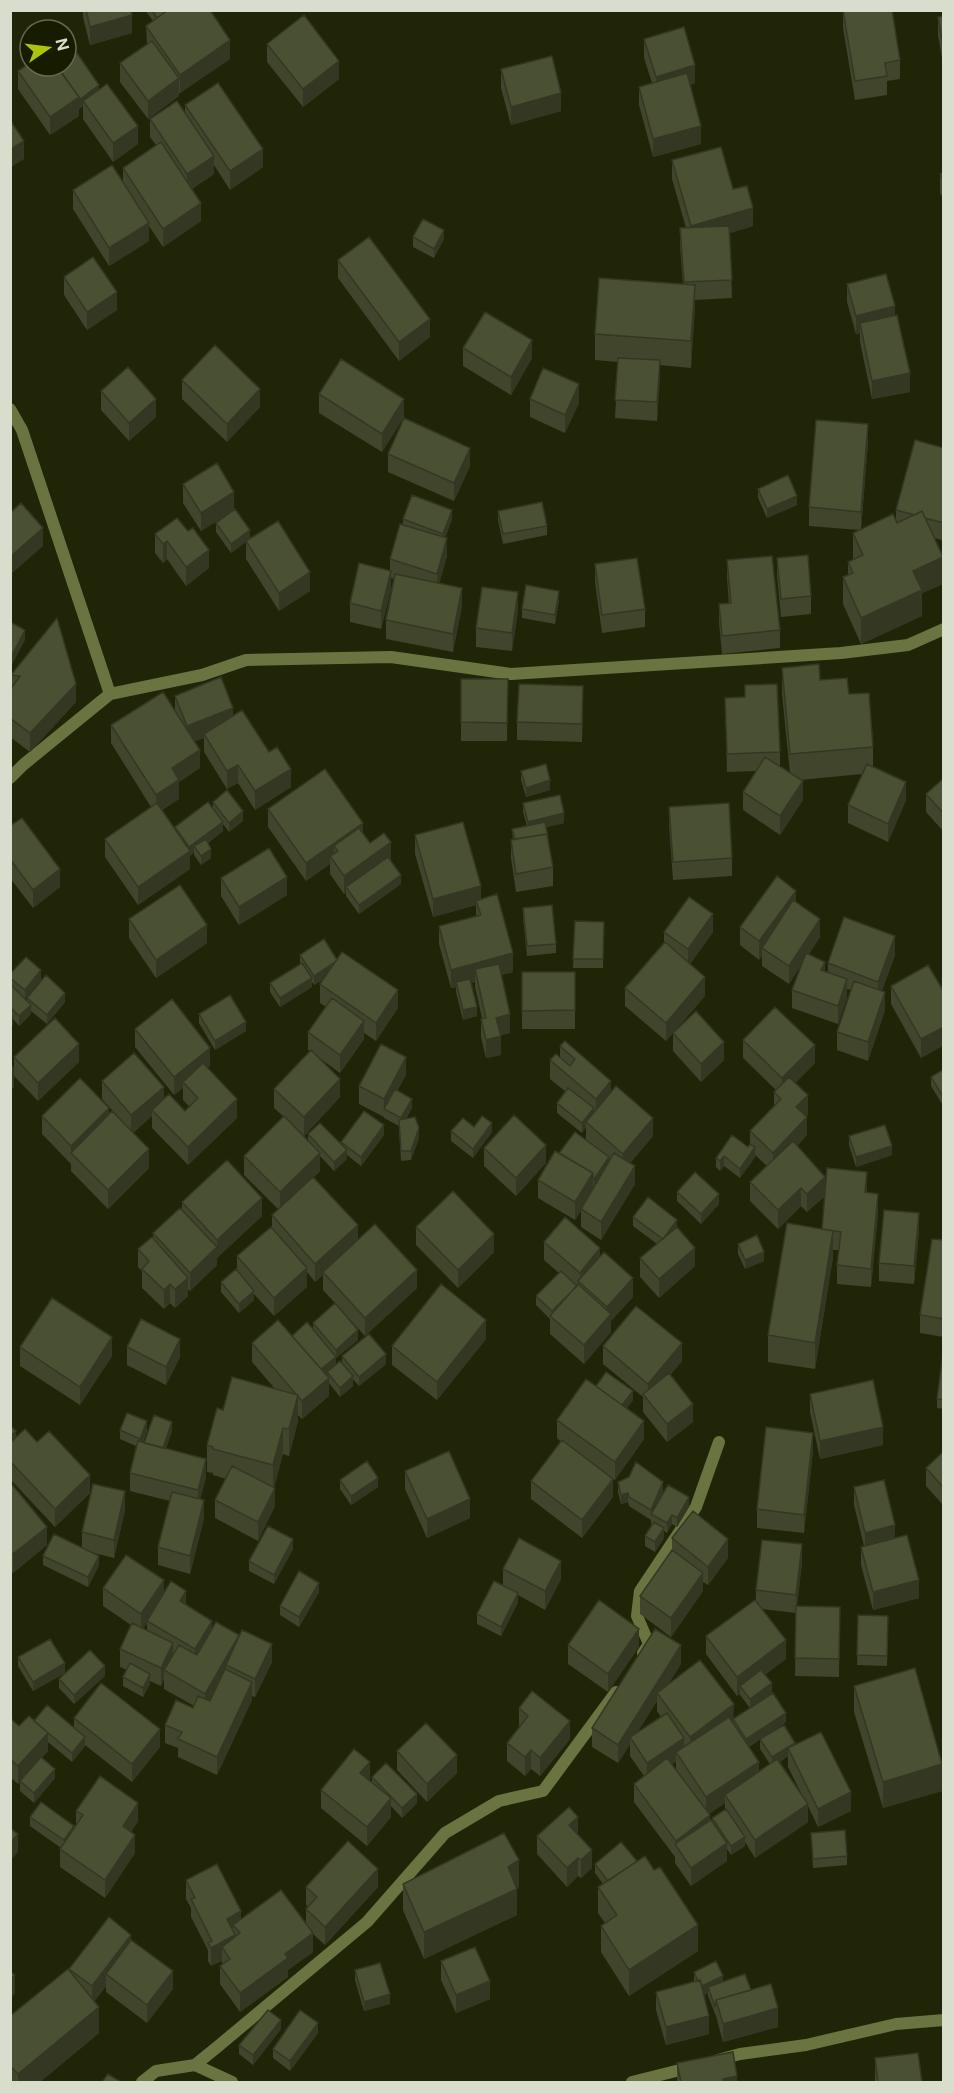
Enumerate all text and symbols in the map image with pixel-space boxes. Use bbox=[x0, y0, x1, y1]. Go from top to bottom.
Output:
north arrow bbox=[18, 18, 78, 78]
text: N bbox=[51, 36, 73, 53]

